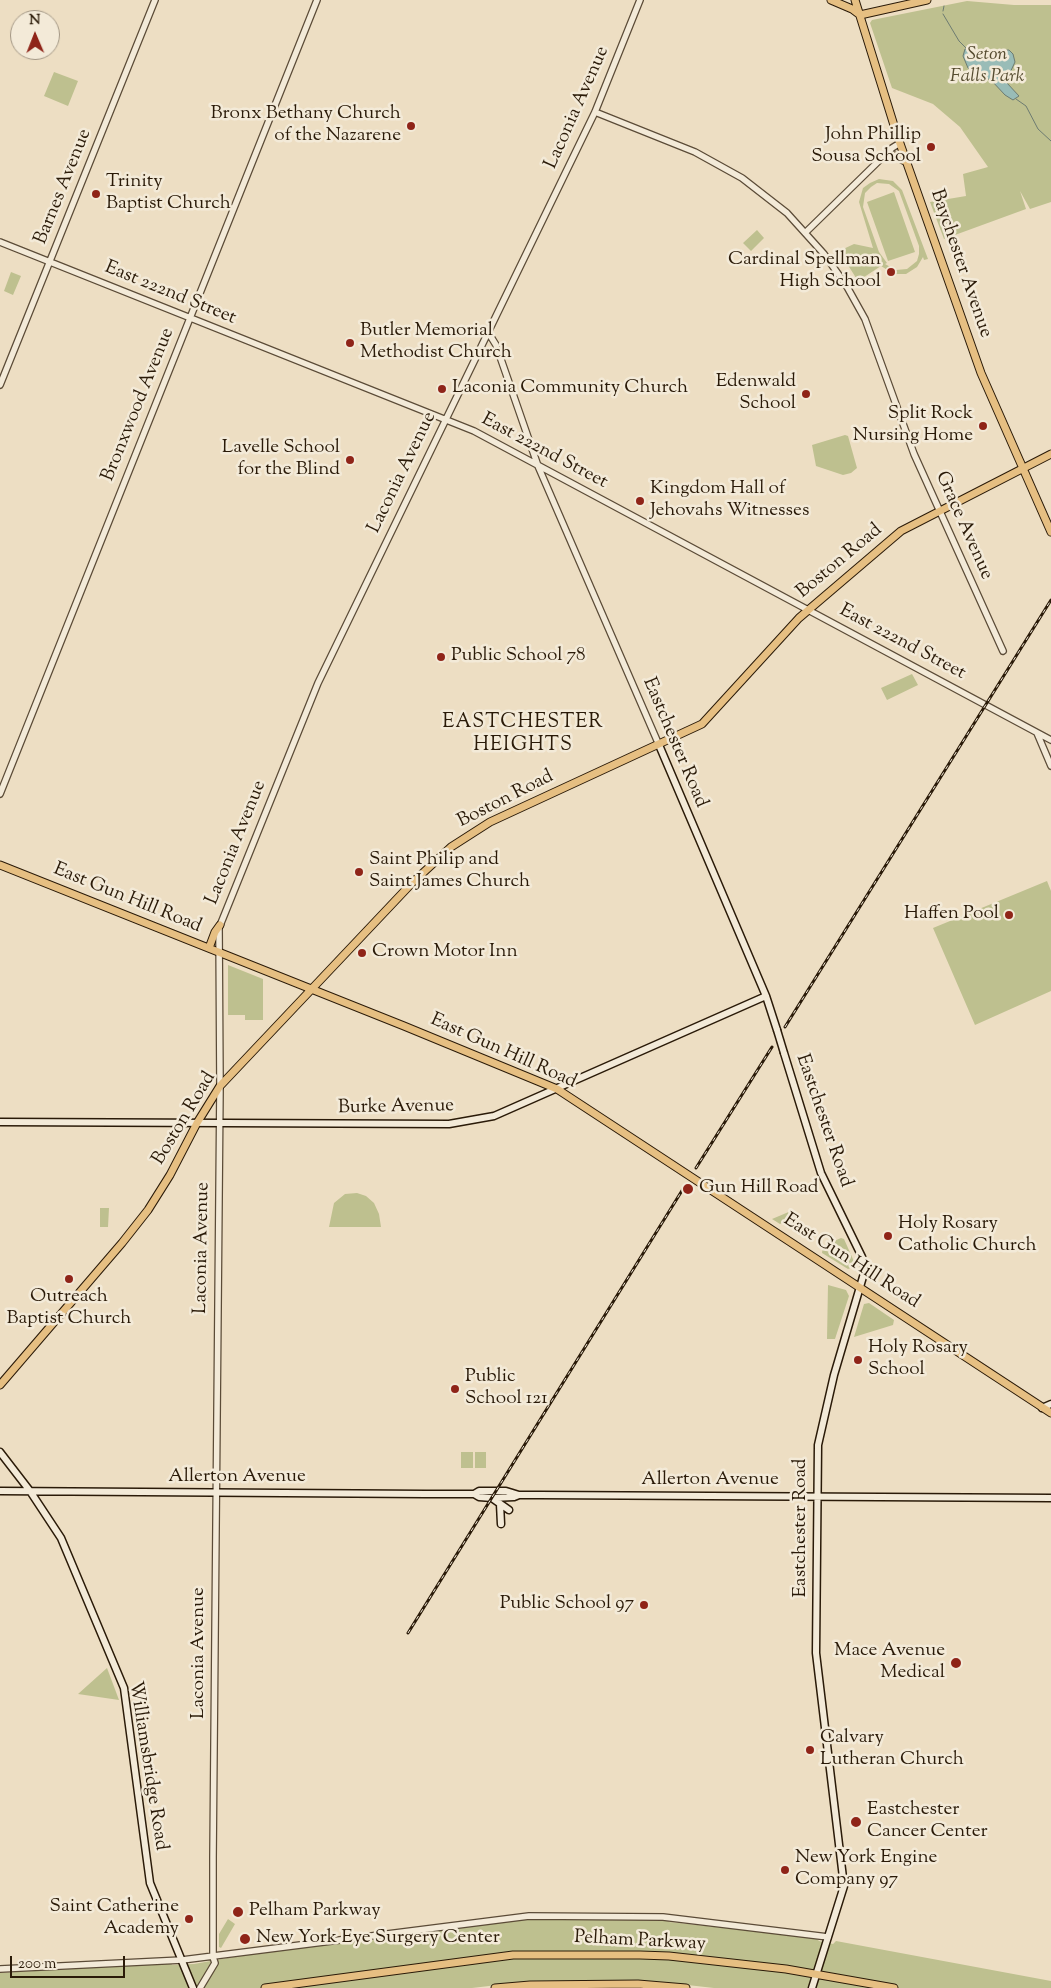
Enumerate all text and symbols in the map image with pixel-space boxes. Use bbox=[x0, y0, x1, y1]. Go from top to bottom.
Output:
north arrow bbox=[10, 10, 60, 60]
text: N bbox=[29, 11, 41, 31]
street label: Laconia Avenue bbox=[541, 43, 615, 173]
park label: Seton Falls Park bbox=[950, 45, 1024, 89]
place label: Bronx Bethany Church of the Nazarene bbox=[210, 104, 401, 148]
marker: Bronx Bethany Church of the Nazarene bbox=[405, 120, 417, 132]
place label: John Phillip Sousa School bbox=[811, 125, 921, 169]
street label: Barnes Avenue bbox=[30, 126, 98, 248]
marker: John Phillip Sousa School bbox=[925, 141, 937, 153]
place label: Trinity Baptist Church bbox=[106, 172, 231, 216]
street label: Baychester Avenue bbox=[924, 187, 996, 341]
marker: Trinity Baptist Church bbox=[90, 188, 102, 200]
place label: Cardinal Spellman High School bbox=[728, 250, 881, 294]
street label: East 222nd Street bbox=[101, 257, 239, 331]
marker: Cardinal Spellman High School bbox=[885, 266, 897, 278]
place label: Butler Memorial Methodist Church bbox=[360, 321, 512, 365]
street label: Bronxwood Avenue bbox=[98, 325, 180, 485]
marker: Butler Memorial Methodist Church bbox=[344, 337, 356, 349]
place label: Edenwald School bbox=[716, 372, 796, 416]
place label: Laconia Community Church bbox=[452, 378, 688, 400]
marker: Laconia Community Church bbox=[436, 383, 448, 395]
marker: Edenwald School bbox=[800, 388, 812, 400]
place label: Split Rock Nursing Home bbox=[853, 404, 973, 448]
street label: Laconia Avenue bbox=[364, 409, 442, 537]
street label: East 222nd Street bbox=[477, 409, 611, 495]
marker: Split Rock Nursing Home bbox=[977, 420, 989, 432]
place label: Lavelle School for the Blind bbox=[222, 438, 340, 482]
marker: Lavelle School for the Blind bbox=[344, 454, 356, 466]
street label: Grace Avenue bbox=[929, 468, 997, 584]
place label: Kingdom Hall of Jehovahs Witnesses bbox=[650, 479, 809, 523]
marker: Kingdom Hall of Jehovahs Witnesses bbox=[634, 495, 646, 507]
street label: Boston Road bbox=[793, 520, 887, 604]
street label: East 222nd Street bbox=[835, 600, 969, 686]
place label: Public School 78 bbox=[451, 646, 586, 668]
marker: Public School 78 bbox=[435, 651, 447, 663]
street label: Eastchester Road bbox=[636, 674, 712, 812]
district label: EASTCHESTER HEIGHTS bbox=[441, 712, 605, 759]
street label: Boston Road bbox=[454, 766, 558, 834]
street label: Laconia Avenue bbox=[202, 778, 272, 908]
place label: Saint Philip and Saint James Church bbox=[369, 850, 530, 894]
street label: East Gun Hill Road bbox=[50, 859, 204, 939]
marker: Saint Philip and Saint James Church bbox=[353, 866, 365, 878]
place label: Haffen Pool bbox=[904, 904, 999, 926]
marker: Haffen Pool bbox=[1003, 909, 1015, 921]
place label: Crown Motor Inn bbox=[372, 942, 518, 964]
marker: Crown Motor Inn bbox=[356, 947, 368, 959]
street label: East Gun Hill Road bbox=[426, 1009, 580, 1095]
street label: Eastchester Road bbox=[790, 1051, 856, 1191]
street label: Boston Road bbox=[148, 1068, 222, 1170]
street label: Burke Avenue bbox=[338, 1096, 454, 1120]
place label: Gun Hill Road bbox=[699, 1178, 819, 1200]
street label: Laconia Avenue bbox=[190, 1182, 216, 1314]
marker: Gun Hill Road bbox=[681, 1182, 695, 1196]
street label: East Gun Hill Road bbox=[779, 1209, 923, 1315]
place label: Holy Rosary Catholic Church bbox=[898, 1214, 1037, 1258]
marker: Holy Rosary Catholic Church bbox=[882, 1230, 894, 1242]
marker: Outreach Baptist Church bbox=[63, 1273, 75, 1285]
place label: Outreach Baptist Church bbox=[7, 1287, 131, 1331]
place label: Holy Rosary School bbox=[868, 1338, 968, 1382]
marker: Holy Rosary School bbox=[852, 1354, 864, 1366]
place label: Public School 121 bbox=[465, 1367, 548, 1411]
marker: Public School 121 bbox=[449, 1383, 461, 1395]
street label: Eastchester Road bbox=[791, 1458, 813, 1598]
street label: Allerton Avenue bbox=[168, 1467, 306, 1489]
street label: Allerton Avenue bbox=[641, 1470, 779, 1492]
street label: Laconia Avenue bbox=[189, 1587, 211, 1719]
place label: Public School 97 bbox=[500, 1594, 634, 1616]
marker: Public School 97 bbox=[638, 1599, 650, 1611]
place label: Mace Avenue Medical bbox=[834, 1641, 945, 1685]
marker: Mace Avenue Medical bbox=[949, 1656, 963, 1670]
street label: Williamsbridge Road bbox=[122, 1680, 172, 1852]
place label: Calvary Lutheran Church bbox=[820, 1728, 964, 1772]
marker: Calvary Lutheran Church bbox=[804, 1744, 816, 1756]
place label: Eastchester Cancer Center bbox=[867, 1800, 988, 1844]
marker: Eastchester Cancer Center bbox=[849, 1815, 863, 1829]
place label: New York Engine Company 97 bbox=[795, 1848, 937, 1892]
marker: New York Engine Company 97 bbox=[779, 1864, 791, 1876]
place label: Saint Catherine Academy bbox=[50, 1897, 179, 1941]
place label: Pelham Parkway bbox=[249, 1901, 381, 1923]
marker: Pelham Parkway bbox=[231, 1905, 245, 1919]
marker: Saint Catherine Academy bbox=[183, 1913, 195, 1925]
street label: Pelham Parkway bbox=[574, 1927, 706, 1957]
place label: New York Eye Surgery Center bbox=[256, 1928, 500, 1950]
marker: New York Eye Surgery Center bbox=[238, 1932, 252, 1946]
scale bar bbox=[12, 1946, 128, 1978]
text: 200 m bbox=[18, 1954, 57, 1975]

